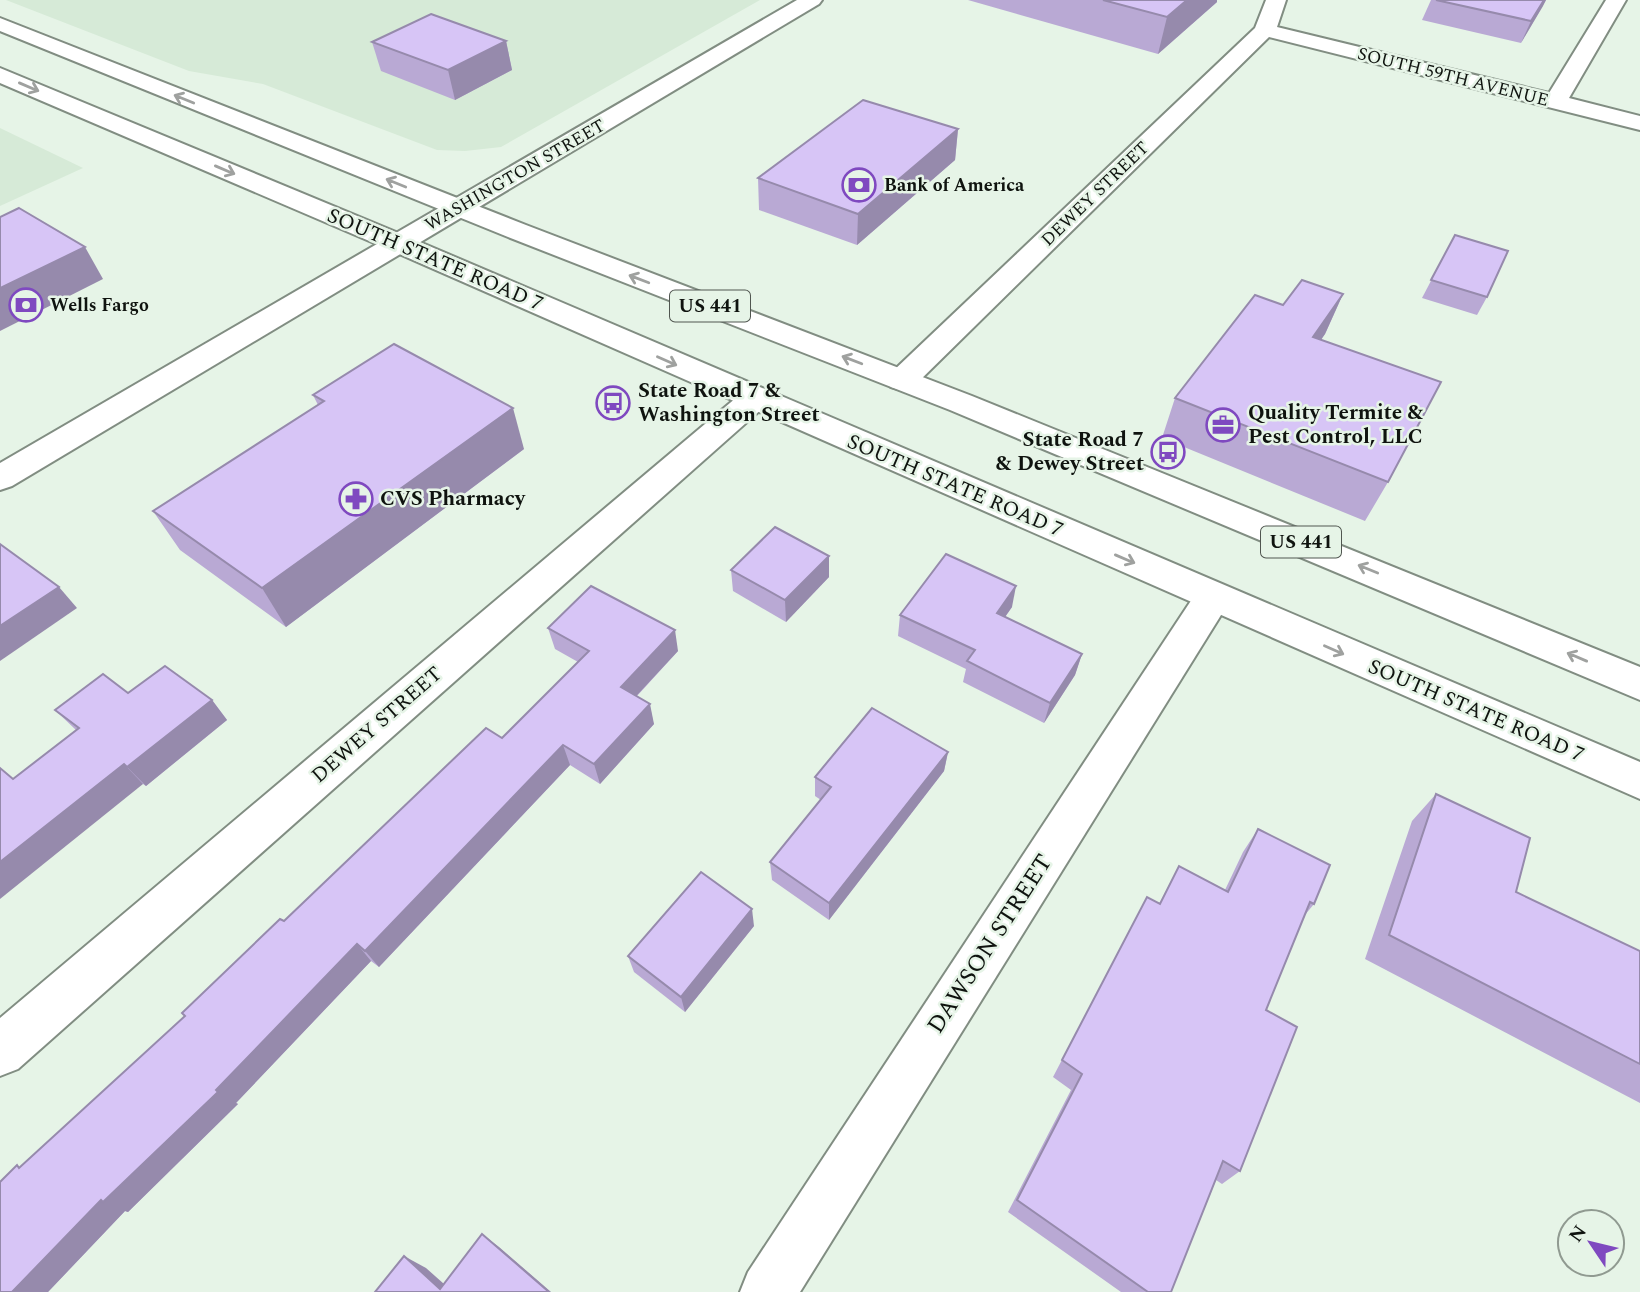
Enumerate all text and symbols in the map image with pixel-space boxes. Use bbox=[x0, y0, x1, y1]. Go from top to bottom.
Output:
street label: SOUTH 59TH AVENUE bbox=[1354, 40, 1552, 114]
one-way arrow bbox=[18, 81, 39, 94]
one-way arrow bbox=[174, 91, 196, 104]
street label: WASHINGTON STREET bbox=[420, 112, 610, 238]
street label: DEWEY STREET bbox=[1035, 135, 1155, 253]
one-way arrow bbox=[213, 164, 235, 177]
bank icon: Bank of America bbox=[840, 166, 878, 204]
place label: Bank of America bbox=[884, 172, 1025, 199]
one-way arrow bbox=[385, 175, 407, 188]
street label: SOUTH STATE ROAD 7 bbox=[322, 200, 548, 320]
one-way arrow bbox=[629, 271, 651, 284]
bank icon: Wells Fargo bbox=[7, 286, 45, 324]
road number: US 441 bbox=[670, 290, 750, 322]
place label: Wells Fargo bbox=[50, 292, 149, 319]
one-way arrow bbox=[841, 353, 863, 366]
one-way arrow bbox=[655, 355, 677, 368]
place label: State Road 7 & Washington Street bbox=[638, 375, 820, 431]
bus stop icon: State Road 7 & Washington Street bbox=[594, 384, 632, 422]
place label: Quality Termite & Pest Control, LLC bbox=[1248, 397, 1423, 453]
office icon: Quality Termite & Pest Control, LLC bbox=[1204, 406, 1242, 444]
place label: State Road 7 & Dewey Street bbox=[996, 424, 1144, 480]
street label: SOUTH STATE ROAD 7 bbox=[842, 426, 1068, 546]
bus stop icon: State Road 7 & Dewey Street bbox=[1149, 433, 1187, 471]
pharmacy icon: CVS Pharmacy bbox=[337, 480, 375, 518]
place label: CVS Pharmacy bbox=[380, 483, 526, 515]
road number: US 441 bbox=[1261, 526, 1341, 558]
one-way arrow bbox=[1114, 553, 1135, 566]
one-way arrow bbox=[1357, 562, 1379, 575]
one-way arrow bbox=[1322, 644, 1344, 657]
one-way arrow bbox=[1567, 650, 1588, 663]
street label: SOUTH STATE ROAD 7 bbox=[1363, 651, 1589, 771]
street label: DEWEY STREET bbox=[304, 659, 450, 791]
street label: DAWSON STREET bbox=[918, 847, 1062, 1041]
north arrow bbox=[1556, 1208, 1626, 1278]
text: N bbox=[1562, 1219, 1595, 1249]

